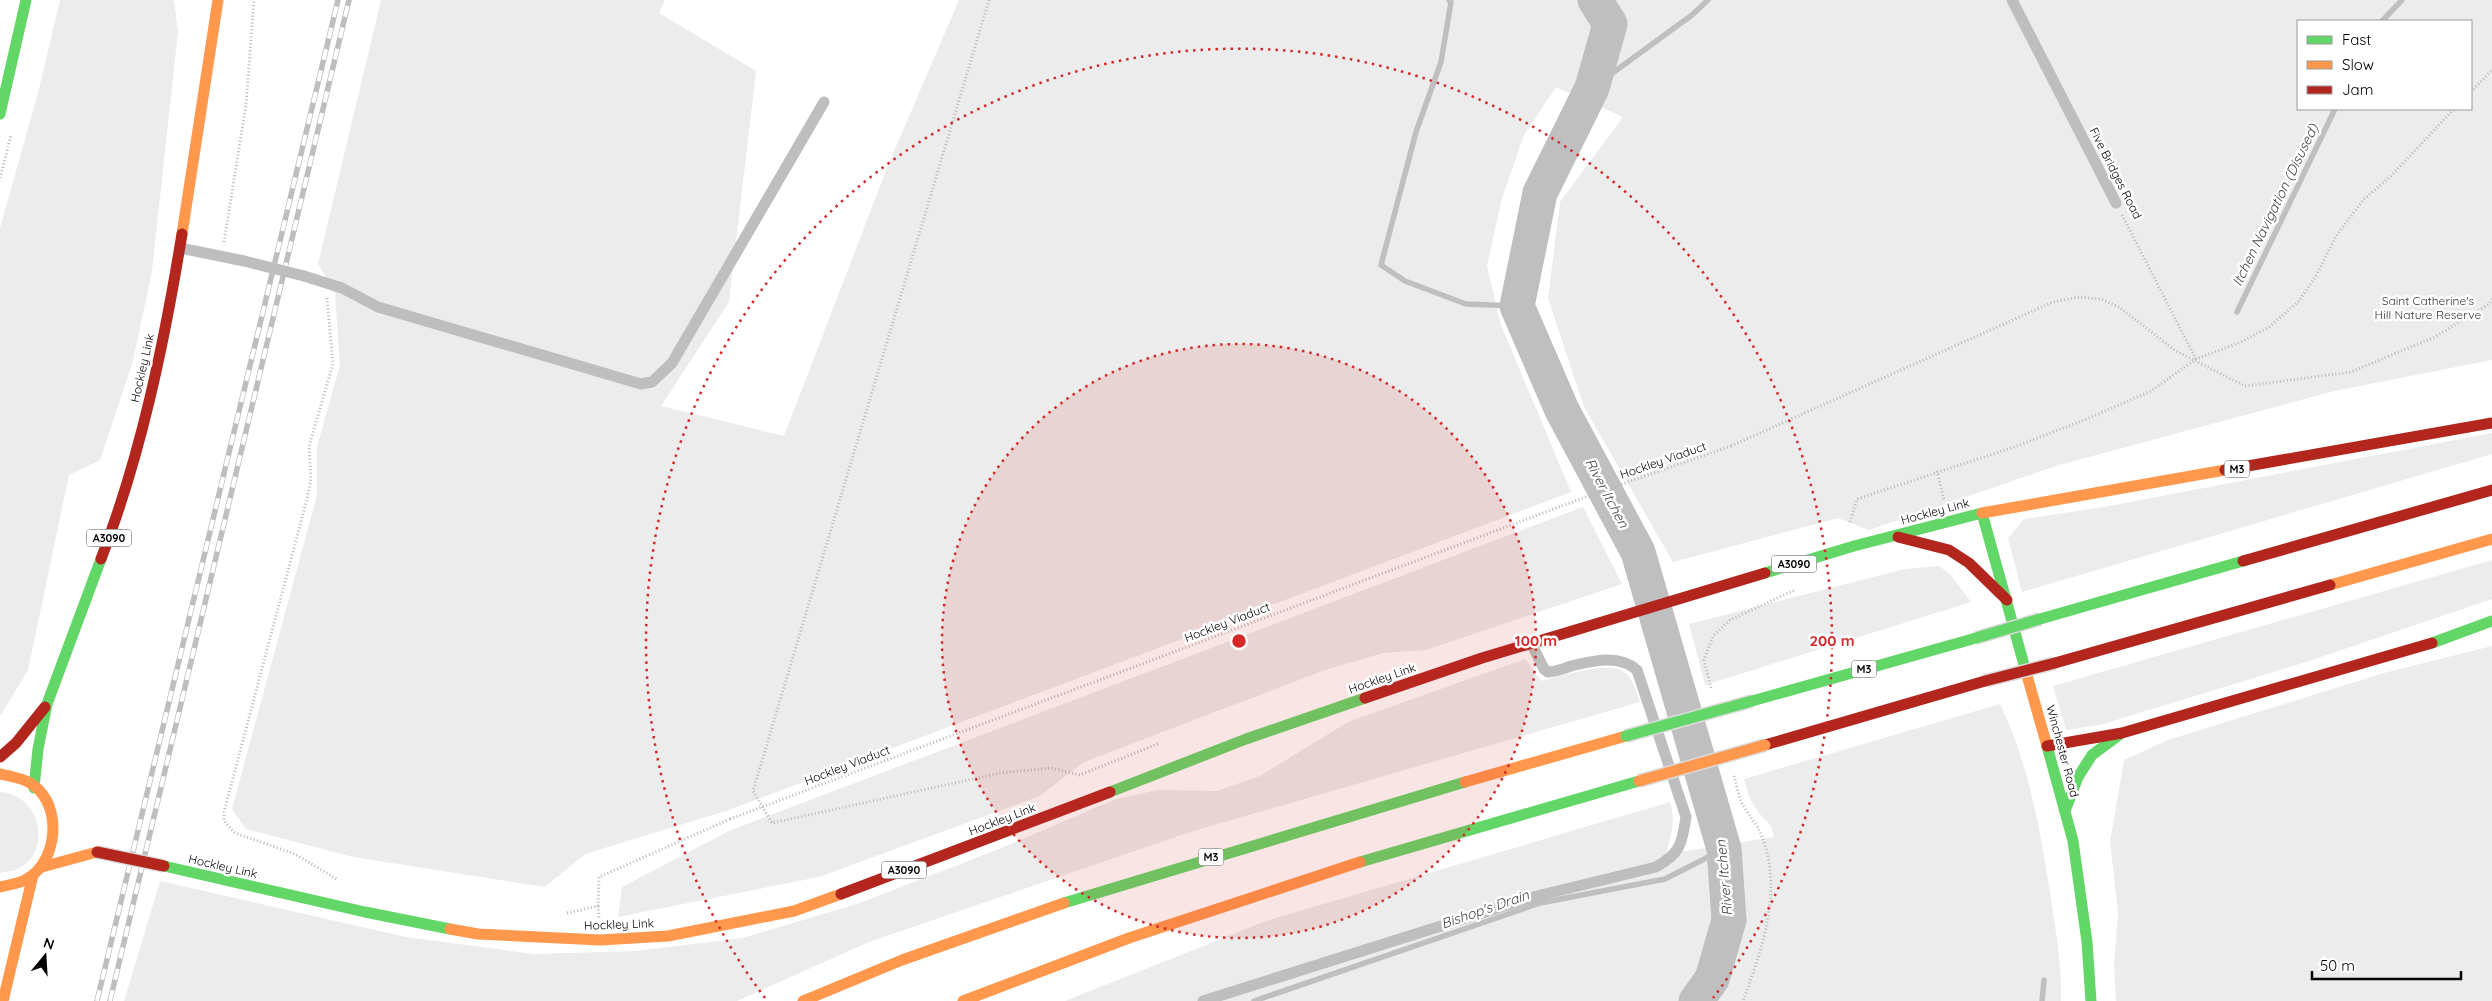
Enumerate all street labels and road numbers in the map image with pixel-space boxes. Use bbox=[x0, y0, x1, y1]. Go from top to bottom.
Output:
street label: Five Bridges Road bbox=[2086, 125, 2146, 221]
street label: Hockley Link bbox=[127, 332, 157, 404]
street label: Hockley Viaduct bbox=[1618, 438, 1708, 482]
road number: M3 bbox=[2224, 460, 2250, 478]
street label: Hockley Link bbox=[1899, 495, 1971, 527]
road number: A3090 bbox=[86, 530, 132, 546]
road number: A3090 bbox=[1772, 556, 1816, 572]
street label: Hockley Viaduct bbox=[1182, 599, 1272, 645]
street label: Hockley Link bbox=[1346, 659, 1418, 697]
road number: M3 bbox=[1852, 661, 1876, 678]
street label: Winchester Road bbox=[2043, 703, 2083, 799]
street label: Hockley Viaduct bbox=[802, 742, 892, 788]
street label: Hockley Link bbox=[967, 799, 1037, 839]
road number: M3 bbox=[1198, 849, 1224, 866]
street label: Hockley Link bbox=[187, 851, 259, 881]
road number: A3090 bbox=[882, 862, 926, 878]
street label: Hockley Link bbox=[584, 915, 654, 933]

